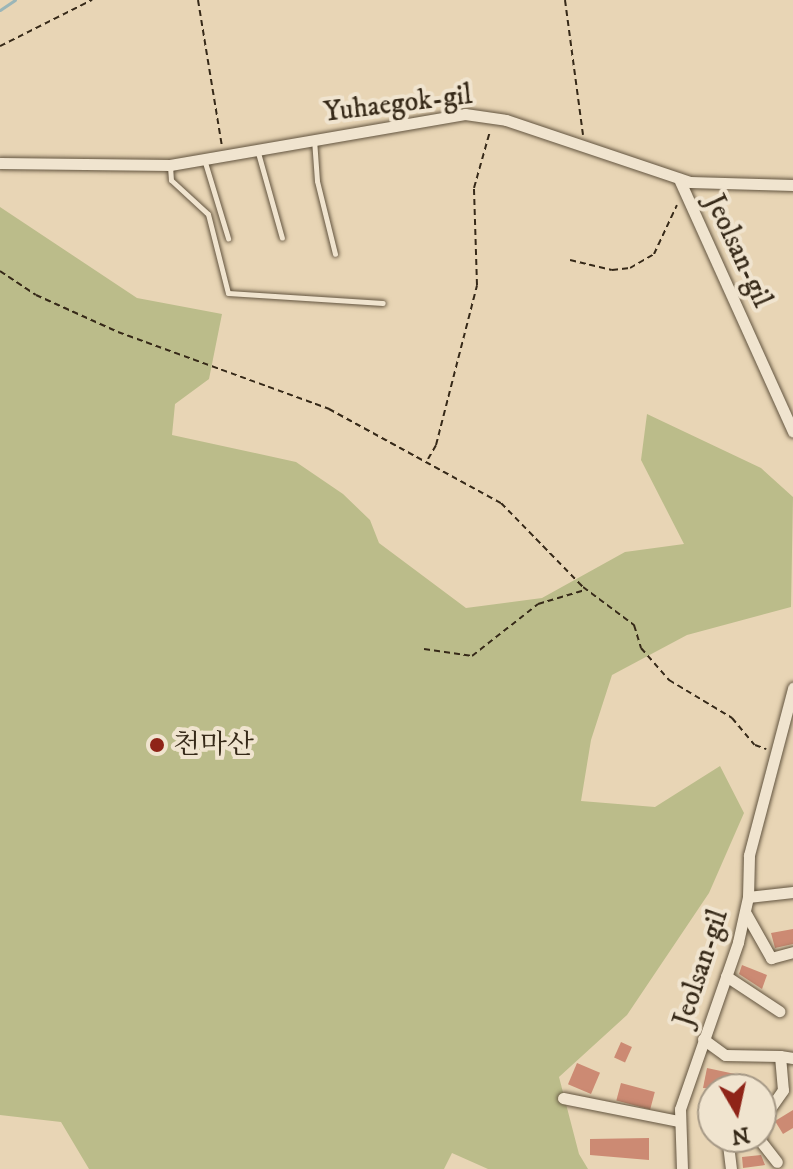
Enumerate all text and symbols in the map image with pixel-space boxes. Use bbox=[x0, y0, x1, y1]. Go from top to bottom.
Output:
street label: Yuhaegok-gil bbox=[322, 78, 474, 130]
street label: Jeolsan-gil bbox=[697, 189, 779, 313]
place label: 천마산 bbox=[173, 728, 254, 762]
marker: 천마산 bbox=[148, 736, 166, 754]
street label: Jeolsan-gil bbox=[666, 905, 736, 1031]
north arrow bbox=[697, 1073, 777, 1153]
text: N bbox=[729, 1120, 752, 1150]

